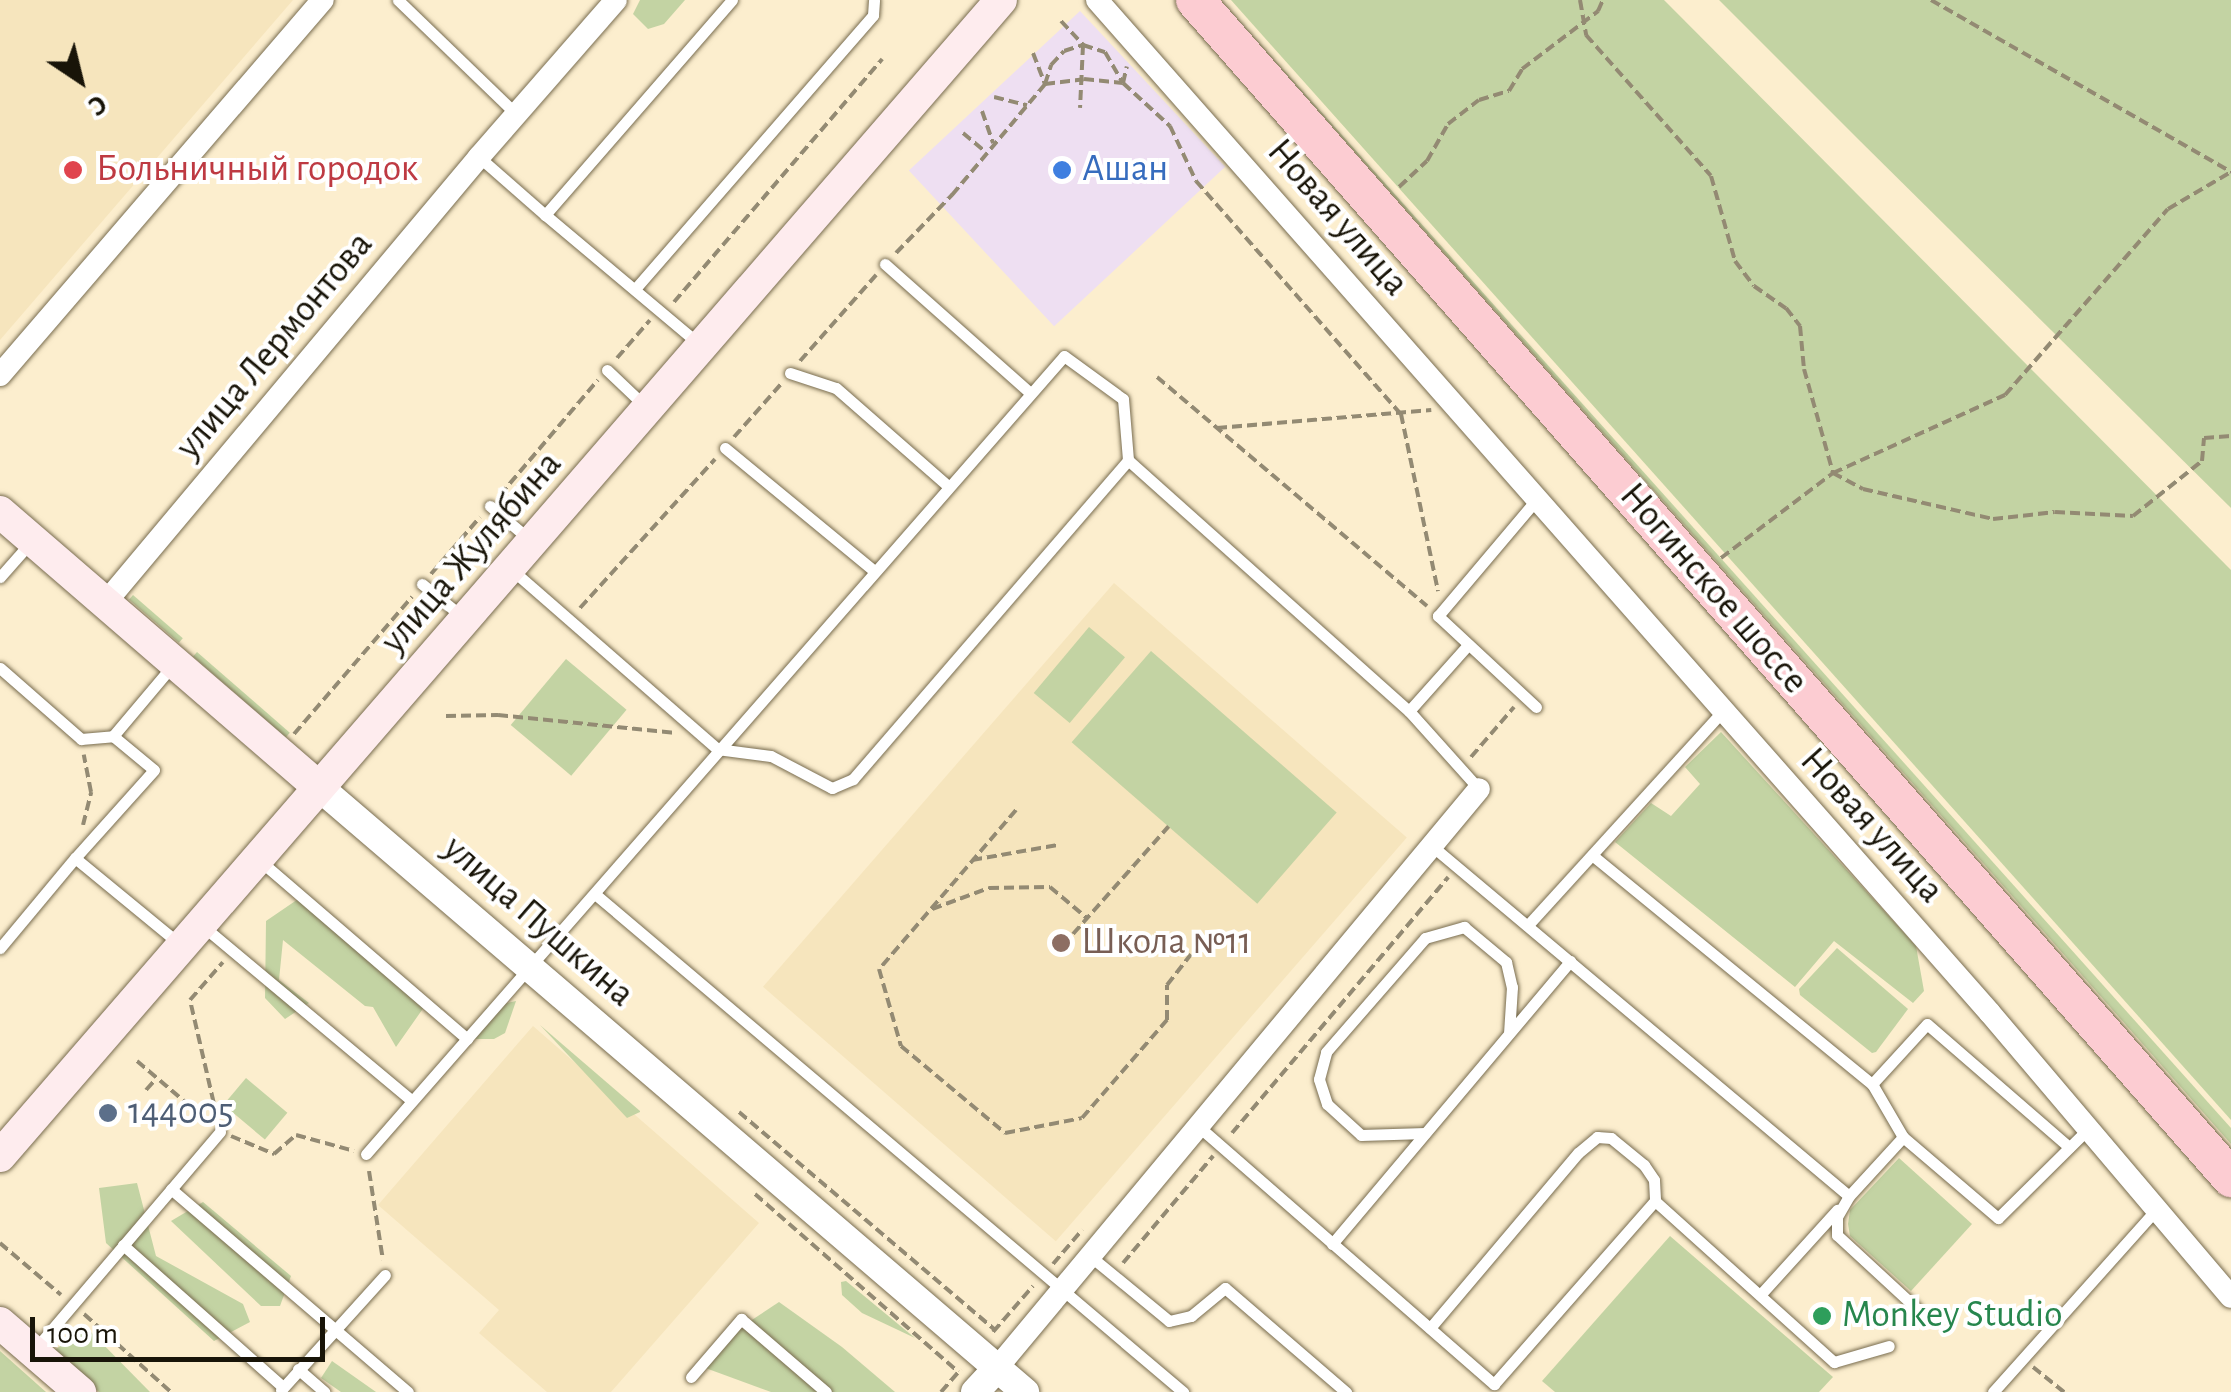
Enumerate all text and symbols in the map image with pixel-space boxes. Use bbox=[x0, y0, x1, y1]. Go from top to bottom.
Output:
north arrow bbox=[30, 30, 130, 130]
text: С bbox=[83, 89, 112, 120]
street label: Новая улица bbox=[1256, 130, 1418, 306]
place label: Больничный городок bbox=[96, 147, 418, 193]
place label: Ашан bbox=[1082, 147, 1168, 193]
marker: Больничный городок bbox=[60, 157, 86, 183]
marker: Ашан bbox=[1051, 159, 1073, 181]
street label: улица Лермонтова bbox=[167, 223, 383, 469]
street label: улица Жулябина bbox=[372, 442, 572, 664]
street label: Ногинское шоссе bbox=[1609, 474, 1817, 704]
street label: Новая улица bbox=[1789, 739, 1953, 913]
street label: улица Пушкина bbox=[433, 827, 643, 1017]
place label: Школа №11 bbox=[1081, 920, 1252, 966]
marker: Школа №11 bbox=[1050, 932, 1072, 954]
place label: 144005 bbox=[128, 1090, 234, 1136]
marker: 144005 bbox=[97, 1102, 119, 1124]
place label: Monkey Studio bbox=[1842, 1293, 2063, 1339]
scale bar bbox=[35, 1297, 330, 1359]
marker: Monkey Studio bbox=[1811, 1305, 1833, 1327]
text: 100 m bbox=[47, 1319, 118, 1349]

